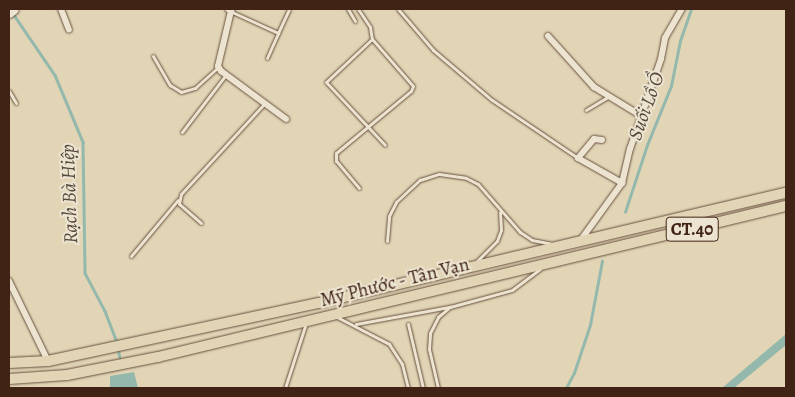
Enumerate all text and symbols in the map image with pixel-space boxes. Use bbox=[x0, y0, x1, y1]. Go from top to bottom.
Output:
water label: Suối Lồ Ồ bbox=[623, 69, 669, 143]
water label: Rạch Bà Hiệp bbox=[55, 144, 83, 244]
road number: CT.40 bbox=[664, 213, 720, 244]
street label: Mỹ Phước - Tân Vạn bbox=[318, 253, 472, 313]

